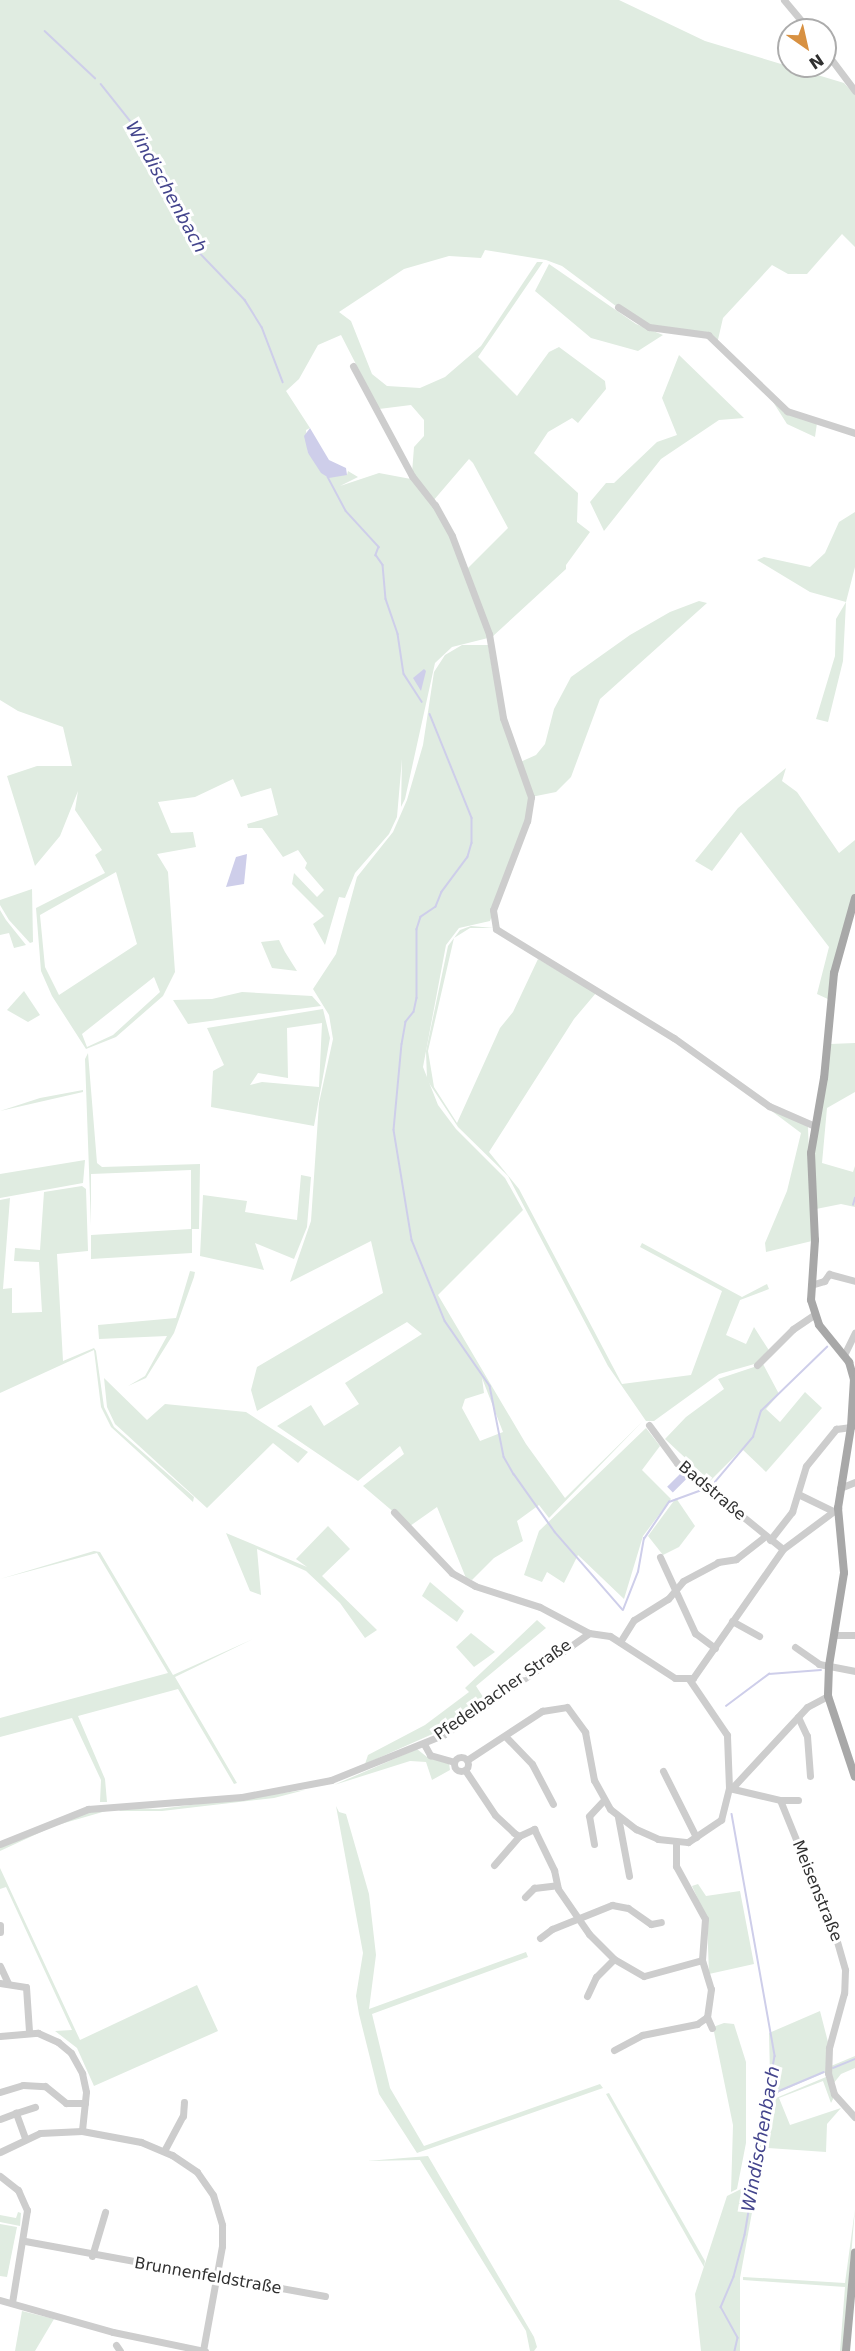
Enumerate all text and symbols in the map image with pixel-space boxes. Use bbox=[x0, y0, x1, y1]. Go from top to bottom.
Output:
north arrow bbox=[777, 18, 837, 78]
text: N bbox=[805, 50, 827, 73]
water label: Windischenbach bbox=[121, 117, 211, 257]
street label: Badstraße bbox=[674, 1457, 750, 1525]
street label: Pfedelbacher Straße bbox=[431, 1635, 575, 1745]
street label: Meisenstraße bbox=[788, 1838, 846, 1944]
water label: Windischenbach bbox=[738, 2064, 784, 2214]
street label: Brunnenfeldstraße bbox=[133, 2254, 283, 2298]

